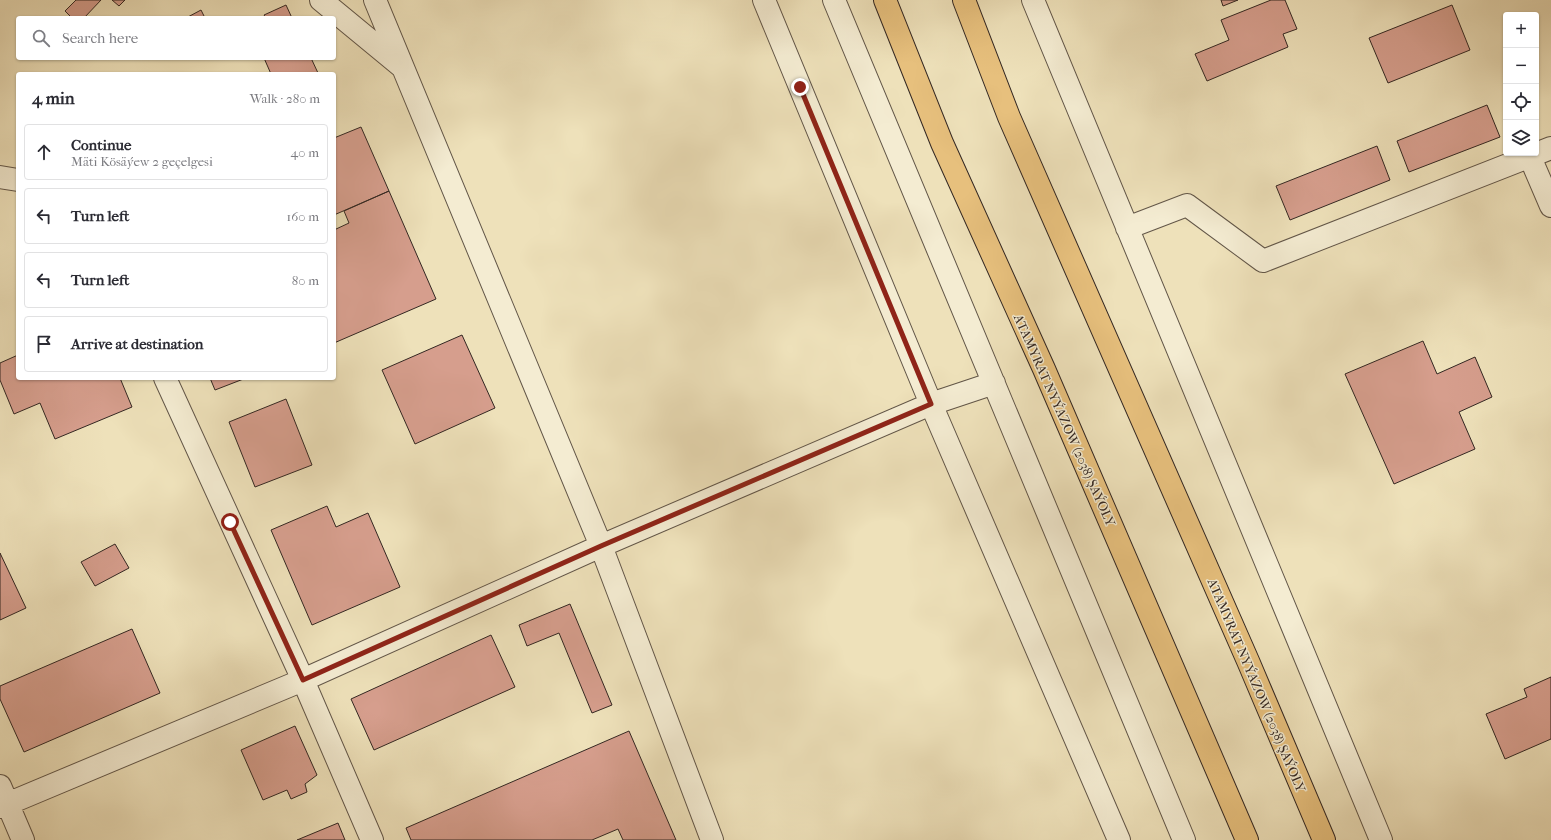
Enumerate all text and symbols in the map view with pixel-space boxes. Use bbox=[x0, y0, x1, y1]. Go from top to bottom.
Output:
map controls bbox=[1503, 12, 1539, 156]
button: + bbox=[1503, 12, 1539, 48]
search box bbox=[16, 16, 336, 60]
icon: search bbox=[30, 27, 52, 49]
text: Search here bbox=[62, 29, 138, 47]
button: − bbox=[1503, 48, 1539, 84]
route end bbox=[791, 78, 809, 96]
button: locate bbox=[1503, 84, 1539, 120]
text: 4 min bbox=[32, 88, 75, 108]
text: Walk · 280 m bbox=[250, 91, 320, 106]
button: layers bbox=[1503, 120, 1539, 156]
text: Continue bbox=[71, 136, 131, 154]
icon: ahead bbox=[33, 141, 55, 163]
text: 40 m bbox=[291, 145, 319, 160]
text: Mäti Kösäýew 2 geçelgesi bbox=[71, 154, 213, 169]
icon: left bbox=[33, 205, 55, 227]
text: Turn left bbox=[71, 207, 129, 225]
text: 160 m bbox=[287, 209, 319, 224]
icon: left bbox=[33, 269, 55, 291]
text: Turn left bbox=[71, 271, 129, 289]
text: 80 m bbox=[292, 273, 319, 288]
street label: ATAMYRAT NYÝAZOW (2038) ŞAÝOLY bbox=[1010, 311, 1119, 530]
icon: arrive bbox=[33, 333, 55, 355]
text: Arrive at destination bbox=[71, 335, 203, 353]
route start bbox=[221, 513, 239, 531]
street label: ATAMYRAT NYÝAZOW (2038) ŞAÝOLY bbox=[1204, 575, 1309, 795]

